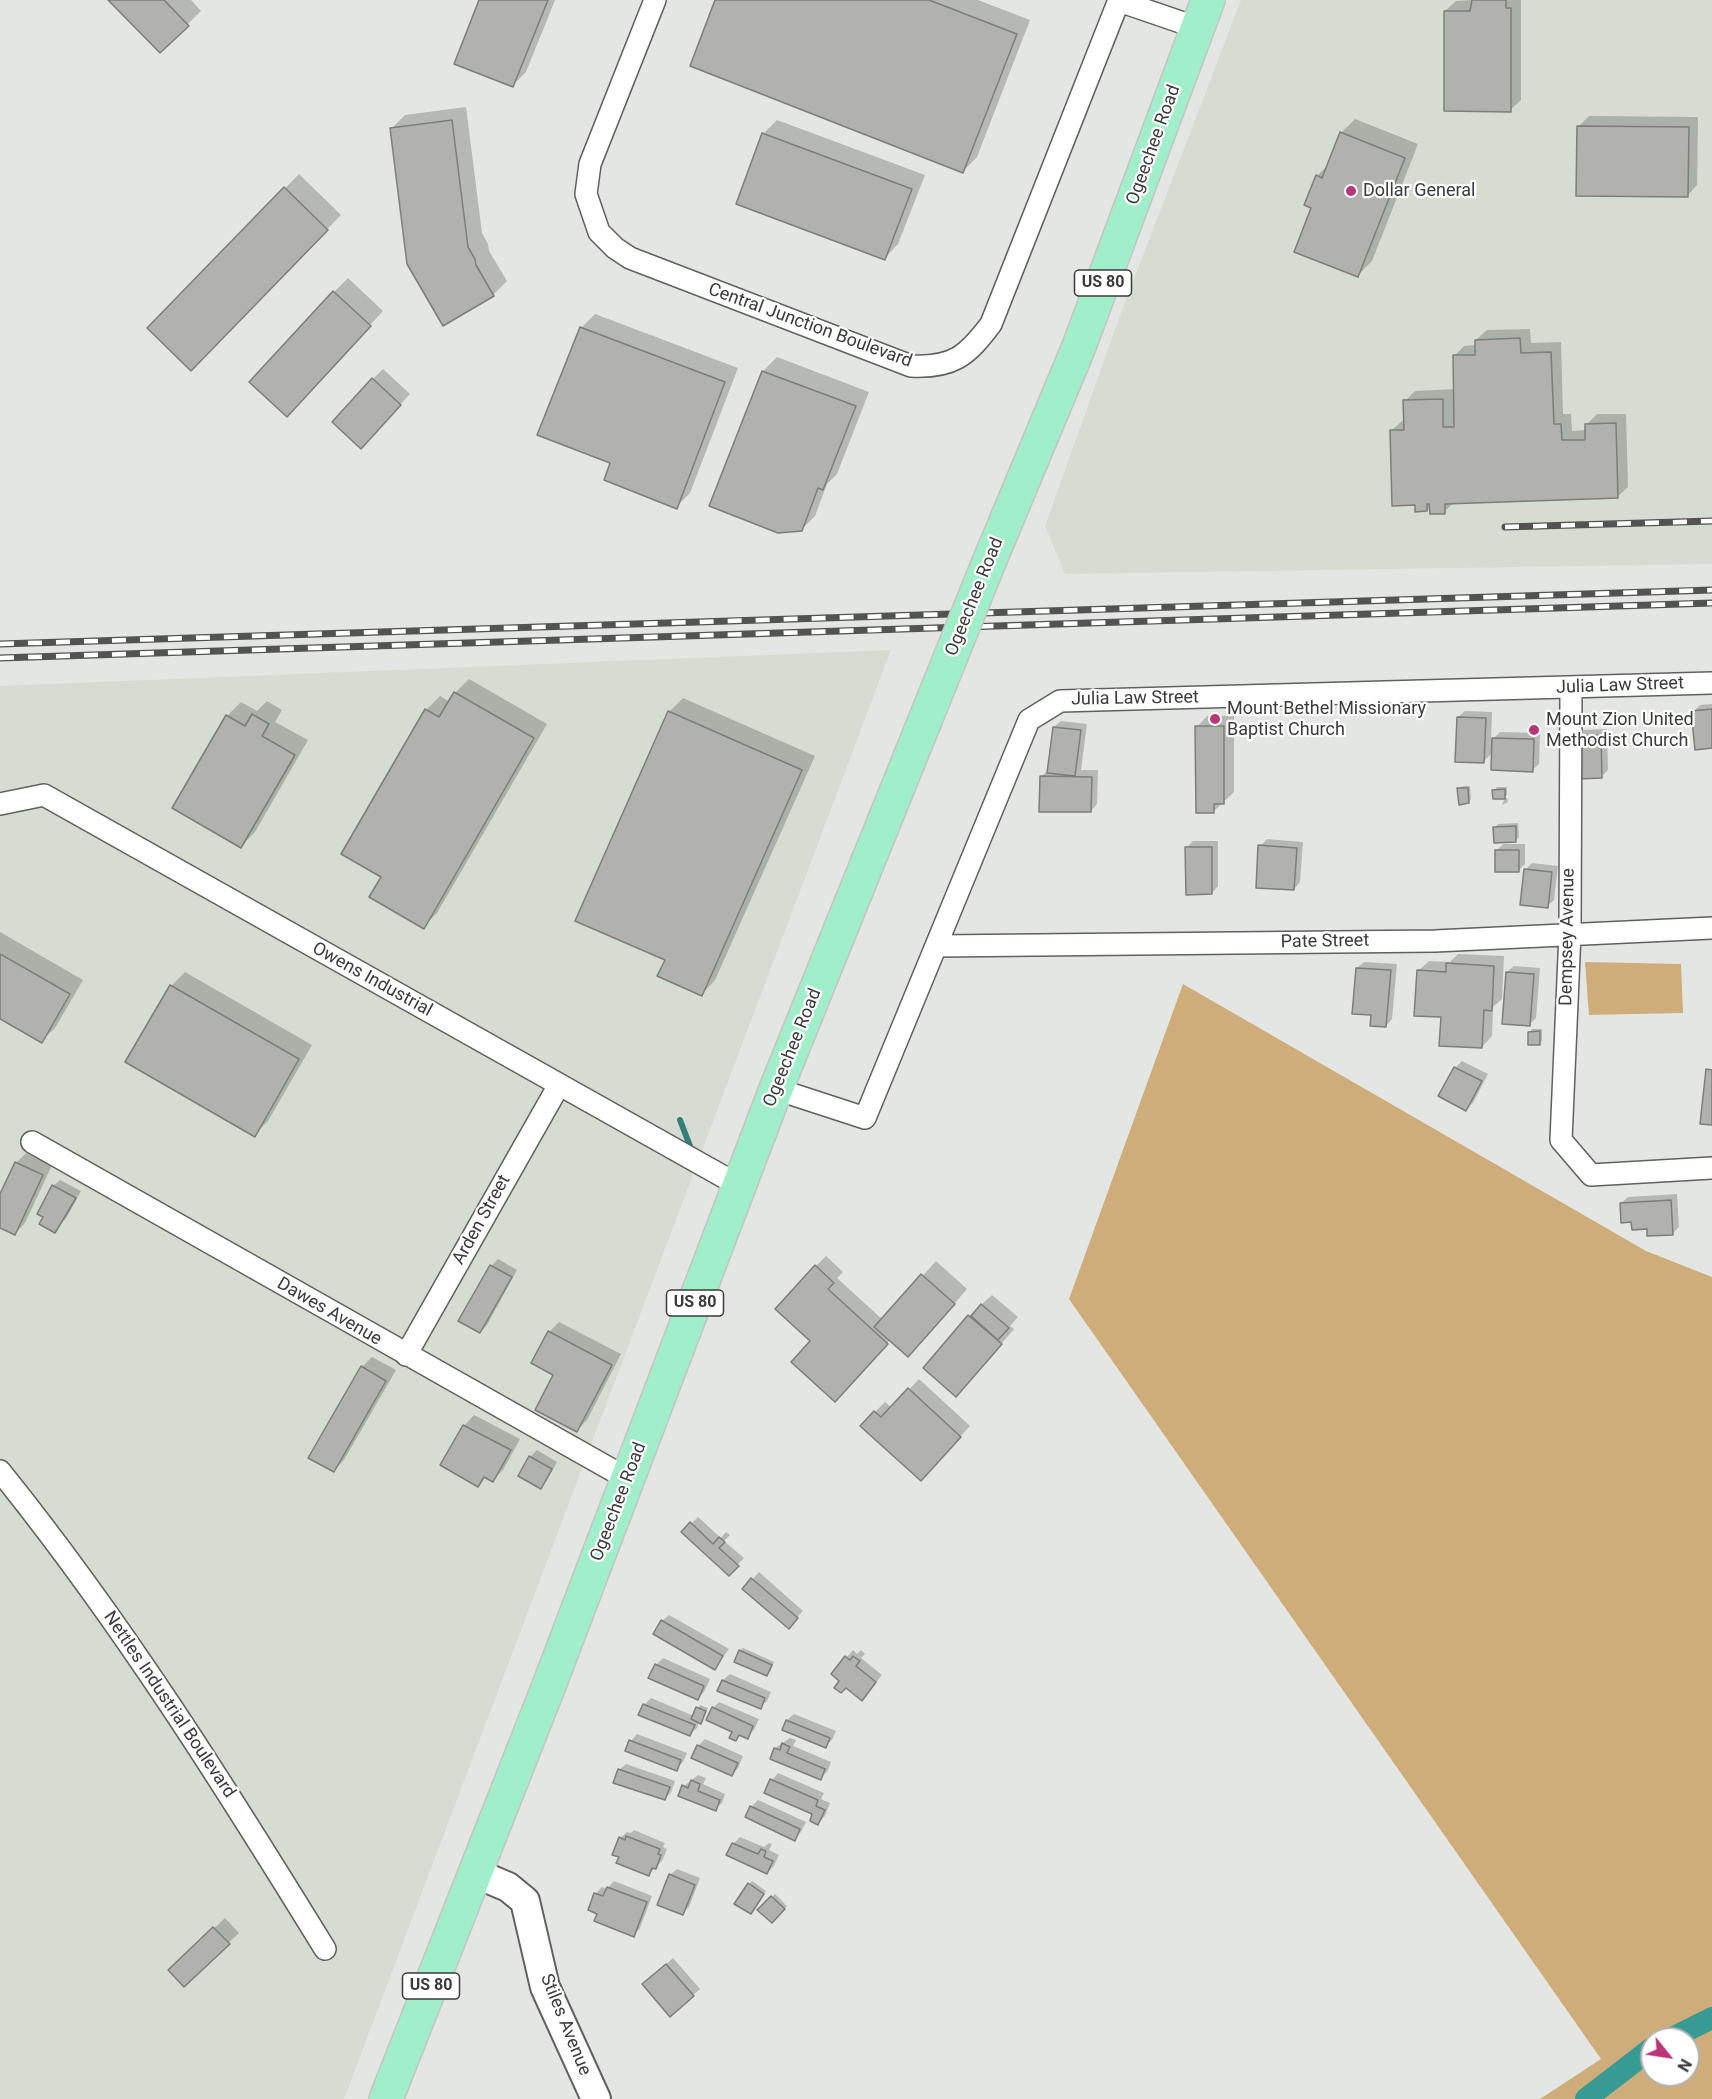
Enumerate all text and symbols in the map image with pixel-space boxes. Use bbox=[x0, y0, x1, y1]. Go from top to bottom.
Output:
street label: Ogeechee Road bbox=[1122, 82, 1186, 208]
place label: Dollar General bbox=[1363, 180, 1475, 202]
marker: Dollar General bbox=[1344, 184, 1358, 198]
road number: US 80 bbox=[1074, 270, 1132, 296]
street label: Central Junction Boulevard bbox=[705, 279, 915, 373]
street label: Ogeechee Road bbox=[941, 535, 1009, 659]
street label: Julia Law Street bbox=[1556, 673, 1684, 699]
street label: Julia Law Street bbox=[1071, 687, 1199, 711]
place label: Mount Bethel Missionary Baptist Church bbox=[1227, 698, 1426, 740]
place label: Mount Zion United Methodist Church bbox=[1546, 709, 1694, 752]
marker: Mount Bethel Missionary Baptist Church bbox=[1208, 712, 1222, 726]
marker: Mount Zion United Methodist Church bbox=[1527, 723, 1541, 737]
street label: Dempsey Avenue bbox=[1556, 868, 1580, 1006]
street label: Pate Street bbox=[1281, 930, 1369, 954]
street label: Owens Industrial bbox=[308, 938, 436, 1022]
street label: Ogeechee Road bbox=[759, 986, 827, 1110]
street label: Arden Street bbox=[448, 1171, 516, 1269]
street label: Dawes Avenue bbox=[273, 1273, 385, 1351]
road number: US 80 bbox=[666, 1290, 724, 1316]
street label: Ogeechee Road bbox=[586, 1439, 652, 1565]
street label: Nettles Industrial Boulevard bbox=[98, 1607, 240, 1803]
street label: Stiles Avenue bbox=[535, 1971, 595, 2079]
road number: US 80 bbox=[402, 1973, 460, 1999]
north arrow bbox=[1640, 2027, 1700, 2087]
text: N bbox=[1673, 2056, 1695, 2075]

